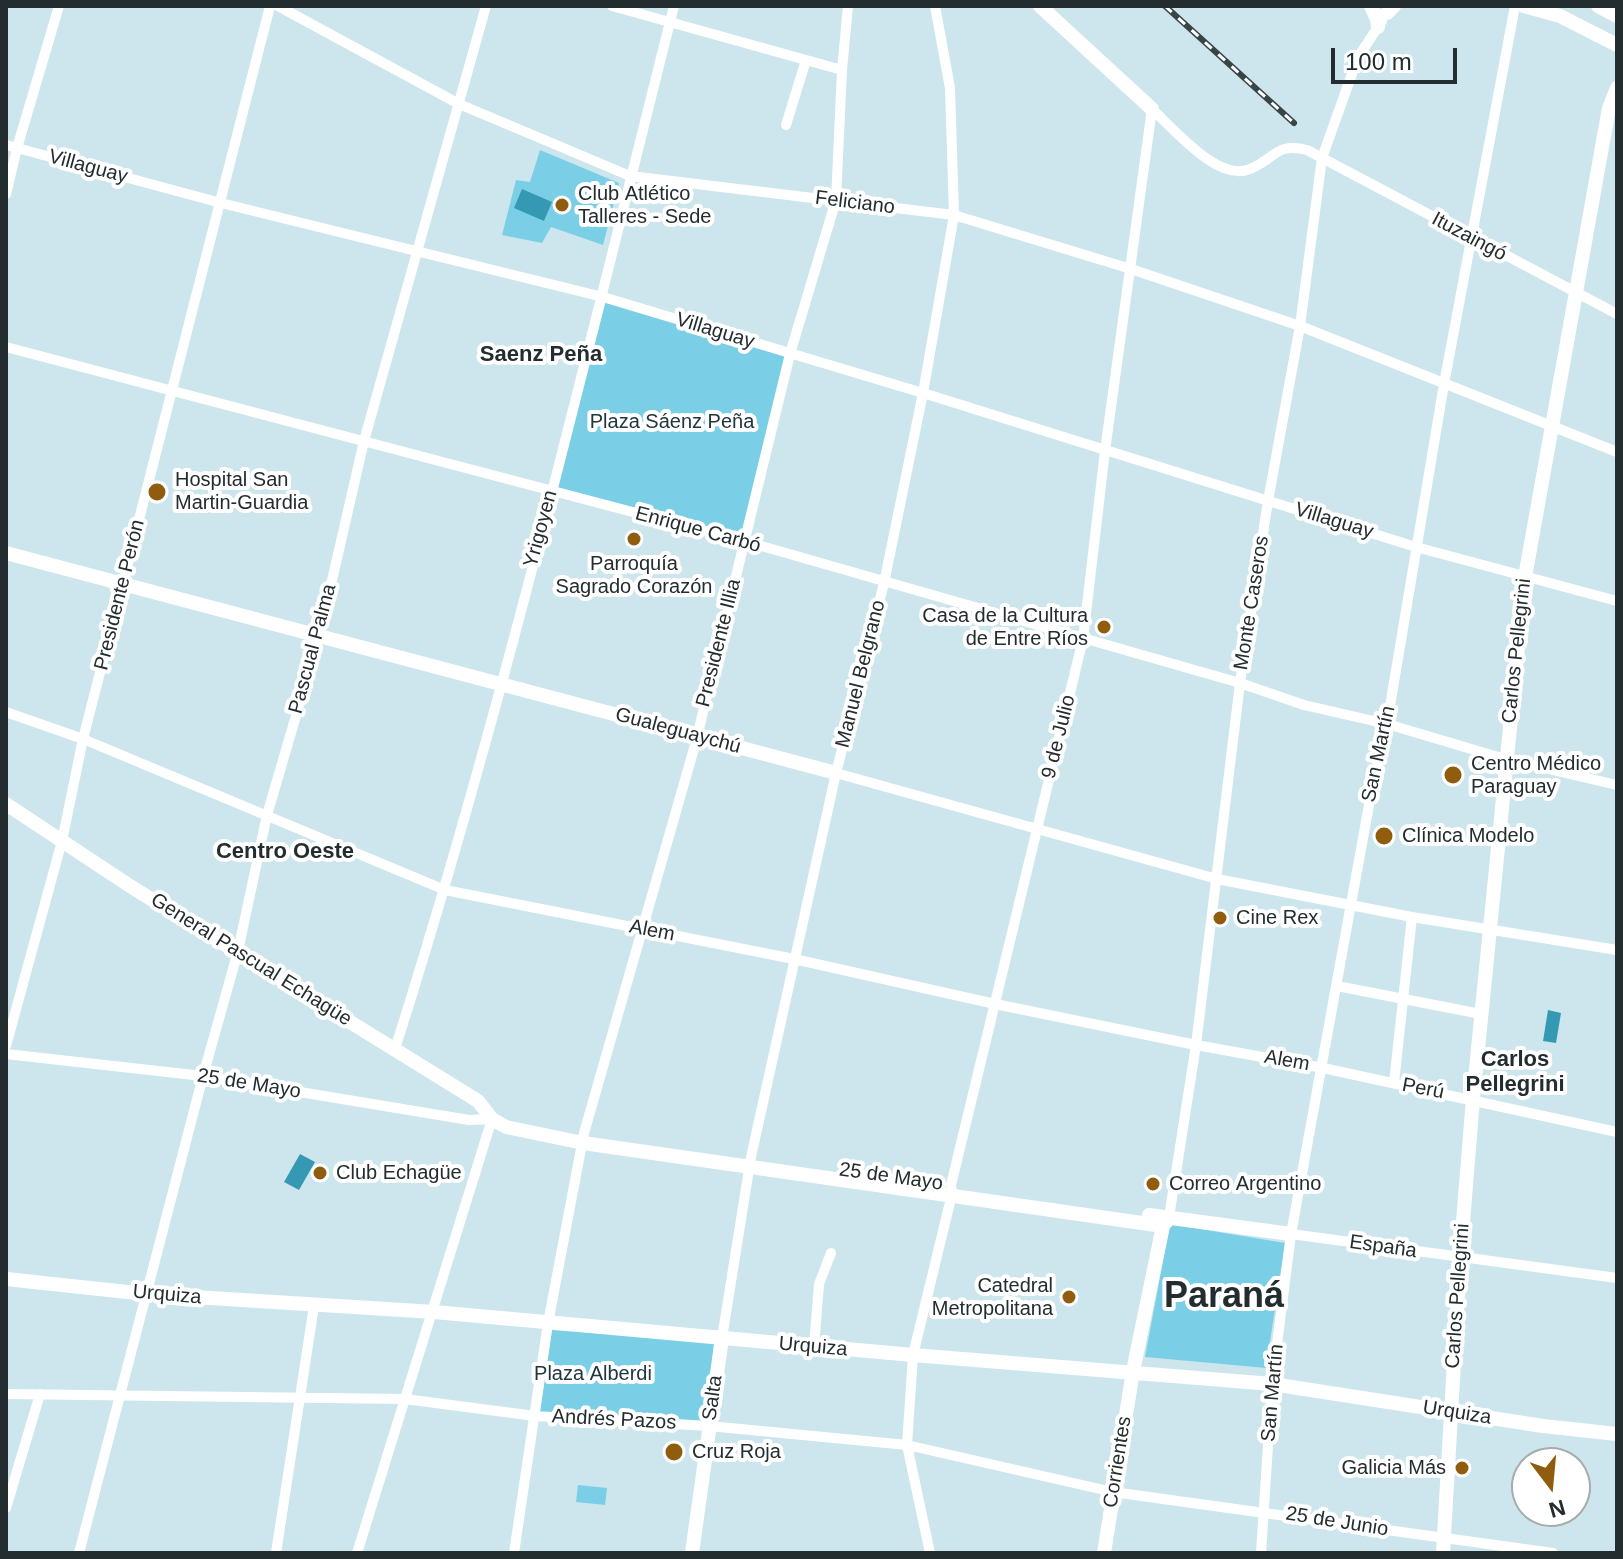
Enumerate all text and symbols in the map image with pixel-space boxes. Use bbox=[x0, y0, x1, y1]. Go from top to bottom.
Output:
scale bar bbox=[1335, 32, 1461, 82]
text: 100 m bbox=[1345, 48, 1412, 75]
street label: Villaguay bbox=[46, 145, 130, 189]
place label: Club Atlético Talleres - Sede bbox=[578, 182, 711, 229]
street label: Feliciano bbox=[814, 186, 896, 220]
marker: Club Atlético Talleres - Sede bbox=[553, 196, 571, 214]
street label: Ituzaingó bbox=[1428, 207, 1510, 267]
street label: Villaguay bbox=[673, 308, 757, 354]
district label: Saenz Peña bbox=[480, 342, 602, 368]
park label: Plaza Sáenz Peña bbox=[590, 410, 754, 434]
place label: Hospital San Martin-Guardia bbox=[175, 468, 308, 515]
marker: Hospital San Martin-Guardia bbox=[146, 481, 168, 503]
street label: Yrigoyen bbox=[519, 488, 563, 570]
street label: Villaguay bbox=[1292, 498, 1376, 544]
street label: Enrique Carbó bbox=[633, 502, 763, 558]
street label: Presidente Perón bbox=[90, 517, 150, 673]
marker: Parroquía Sagrado Corazón bbox=[625, 530, 643, 548]
street label: Monte Caseros bbox=[1230, 534, 1274, 672]
place label: Parroquía Sagrado Corazón bbox=[556, 552, 712, 599]
street label: Presidente Illia bbox=[691, 576, 747, 710]
street label: Carlos Pellegrini bbox=[1497, 577, 1537, 725]
street label: Pascual Palma bbox=[284, 581, 342, 717]
street label: Manuel Belgrano bbox=[831, 598, 891, 750]
place label: Casa de la Cultura de Entre Ríos bbox=[922, 604, 1088, 651]
marker: Casa de la Cultura de Entre Ríos bbox=[1095, 618, 1113, 636]
street label: 9 de Julio bbox=[1037, 693, 1081, 781]
street label: Gualeguaychú bbox=[613, 703, 743, 759]
street label: San Martín bbox=[1357, 704, 1401, 804]
place label: Centro Médico Paraguay bbox=[1471, 752, 1601, 799]
marker: Centro Médico Paraguay bbox=[1442, 764, 1464, 786]
place label: Clínica Modelo bbox=[1402, 824, 1534, 848]
marker: Clínica Modelo bbox=[1373, 825, 1395, 847]
district label: Centro Oeste bbox=[216, 839, 354, 865]
street label: General Pascual Echagüe bbox=[146, 888, 356, 1032]
place label: Cine Rex bbox=[1236, 906, 1318, 930]
marker: Cine Rex bbox=[1211, 909, 1229, 927]
street label: Alem bbox=[627, 915, 677, 947]
street label: Alem bbox=[1262, 1045, 1312, 1077]
district label: Carlos Pellegrini bbox=[1465, 1047, 1565, 1098]
street label: 25 de Mayo bbox=[196, 1064, 302, 1104]
street label: Perú bbox=[1400, 1073, 1446, 1105]
street label: 25 de Mayo bbox=[838, 1158, 944, 1196]
place label: Club Echagüe bbox=[336, 1161, 462, 1185]
marker: Club Echagüe bbox=[311, 1164, 329, 1182]
place label: Correo Argentino bbox=[1169, 1172, 1321, 1196]
marker: Correo Argentino bbox=[1144, 1175, 1162, 1193]
street label: Carlos Pellegrini bbox=[1441, 1223, 1475, 1369]
street label: España bbox=[1348, 1230, 1418, 1264]
place label: Catedral Metropolitana bbox=[932, 1274, 1053, 1321]
district label: Paraná bbox=[1164, 1275, 1284, 1319]
street label: Urquiza bbox=[132, 1280, 202, 1310]
marker: Catedral Metropolitana bbox=[1060, 1288, 1078, 1306]
street label: Urquiza bbox=[778, 1332, 848, 1362]
street label: San Martín bbox=[1257, 1343, 1289, 1443]
park label: Plaza Alberdi bbox=[534, 1362, 652, 1386]
street label: Salta bbox=[698, 1374, 728, 1422]
street label: Urquiza bbox=[1421, 1396, 1493, 1430]
street label: Andrés Pazos bbox=[551, 1405, 677, 1435]
street label: Corrientes bbox=[1099, 1415, 1137, 1509]
place label: Cruz Roja bbox=[692, 1440, 781, 1464]
marker: Cruz Roja bbox=[663, 1441, 685, 1463]
north arrow bbox=[1511, 1447, 1591, 1527]
place label: Galicia Más bbox=[1342, 1456, 1446, 1480]
marker: Galicia Más bbox=[1453, 1459, 1471, 1477]
text: N bbox=[1546, 1494, 1568, 1523]
street label: 25 de Junio bbox=[1284, 1502, 1390, 1542]

